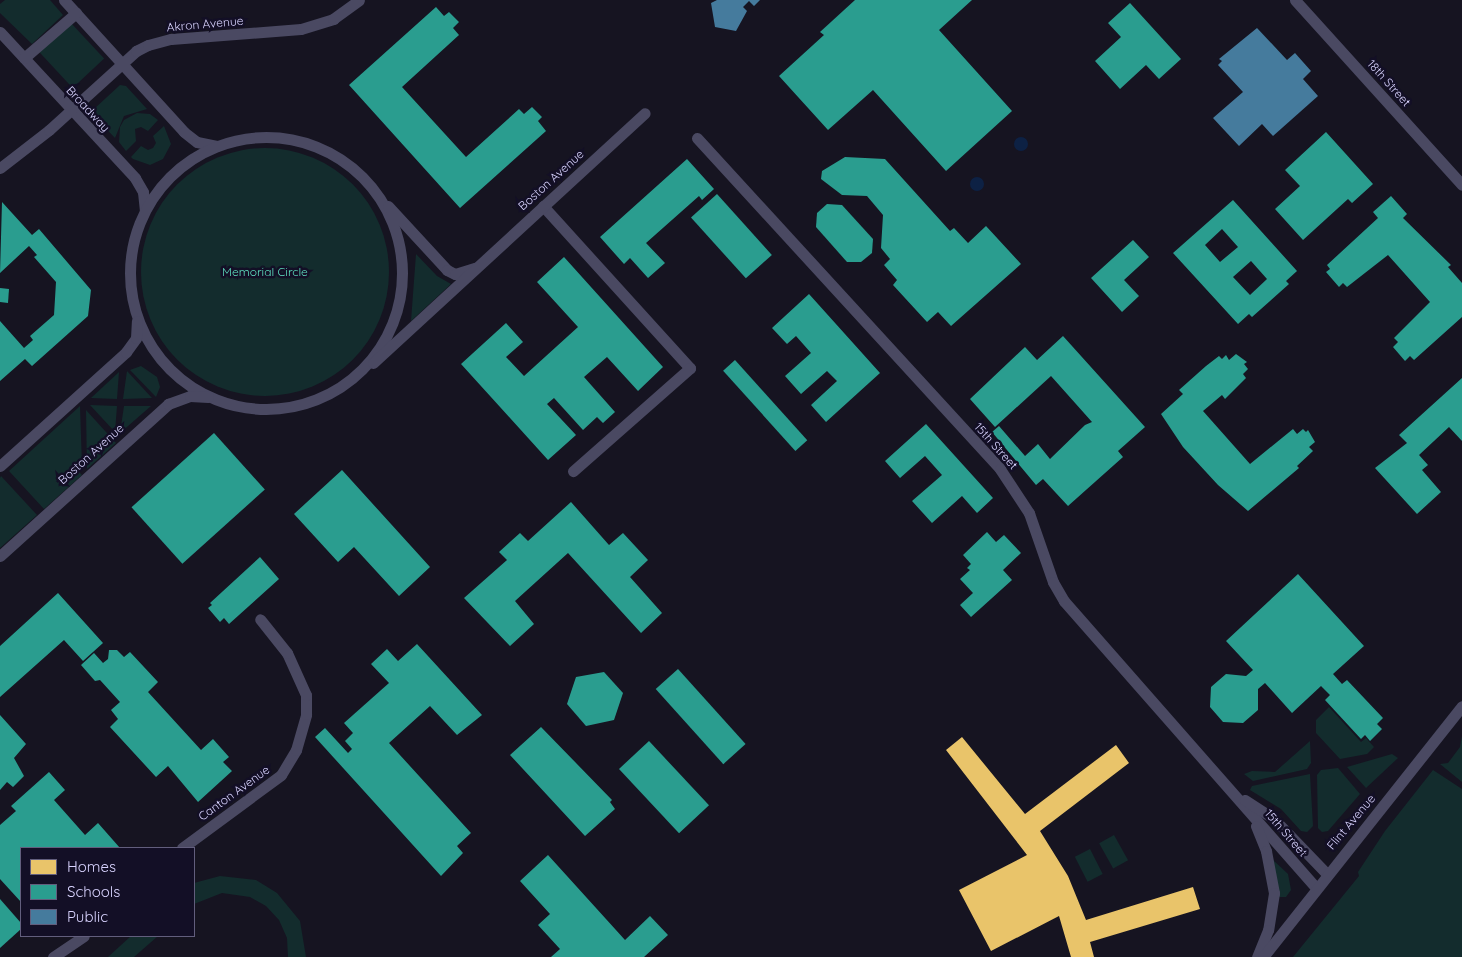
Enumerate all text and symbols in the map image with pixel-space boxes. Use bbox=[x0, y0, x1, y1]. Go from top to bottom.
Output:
street label: Akron Avenue bbox=[166, 13, 244, 35]
street label: 18th Street bbox=[1364, 57, 1414, 109]
street label: Broadway bbox=[63, 83, 113, 135]
street label: Boston Avenue bbox=[515, 147, 587, 213]
park label: Memorial Circle bbox=[222, 265, 308, 279]
street label: 15th Street bbox=[971, 420, 1021, 472]
street label: Boston Avenue bbox=[55, 421, 127, 487]
street label: Canton Avenue bbox=[196, 762, 272, 824]
street label: Flint Avenue bbox=[1324, 792, 1378, 852]
street label: 15th Street bbox=[1262, 806, 1310, 860]
legend bbox=[20, 847, 195, 937]
text: Homes bbox=[67, 857, 116, 876]
text: Schools bbox=[67, 882, 120, 901]
text: Public bbox=[67, 907, 108, 926]

